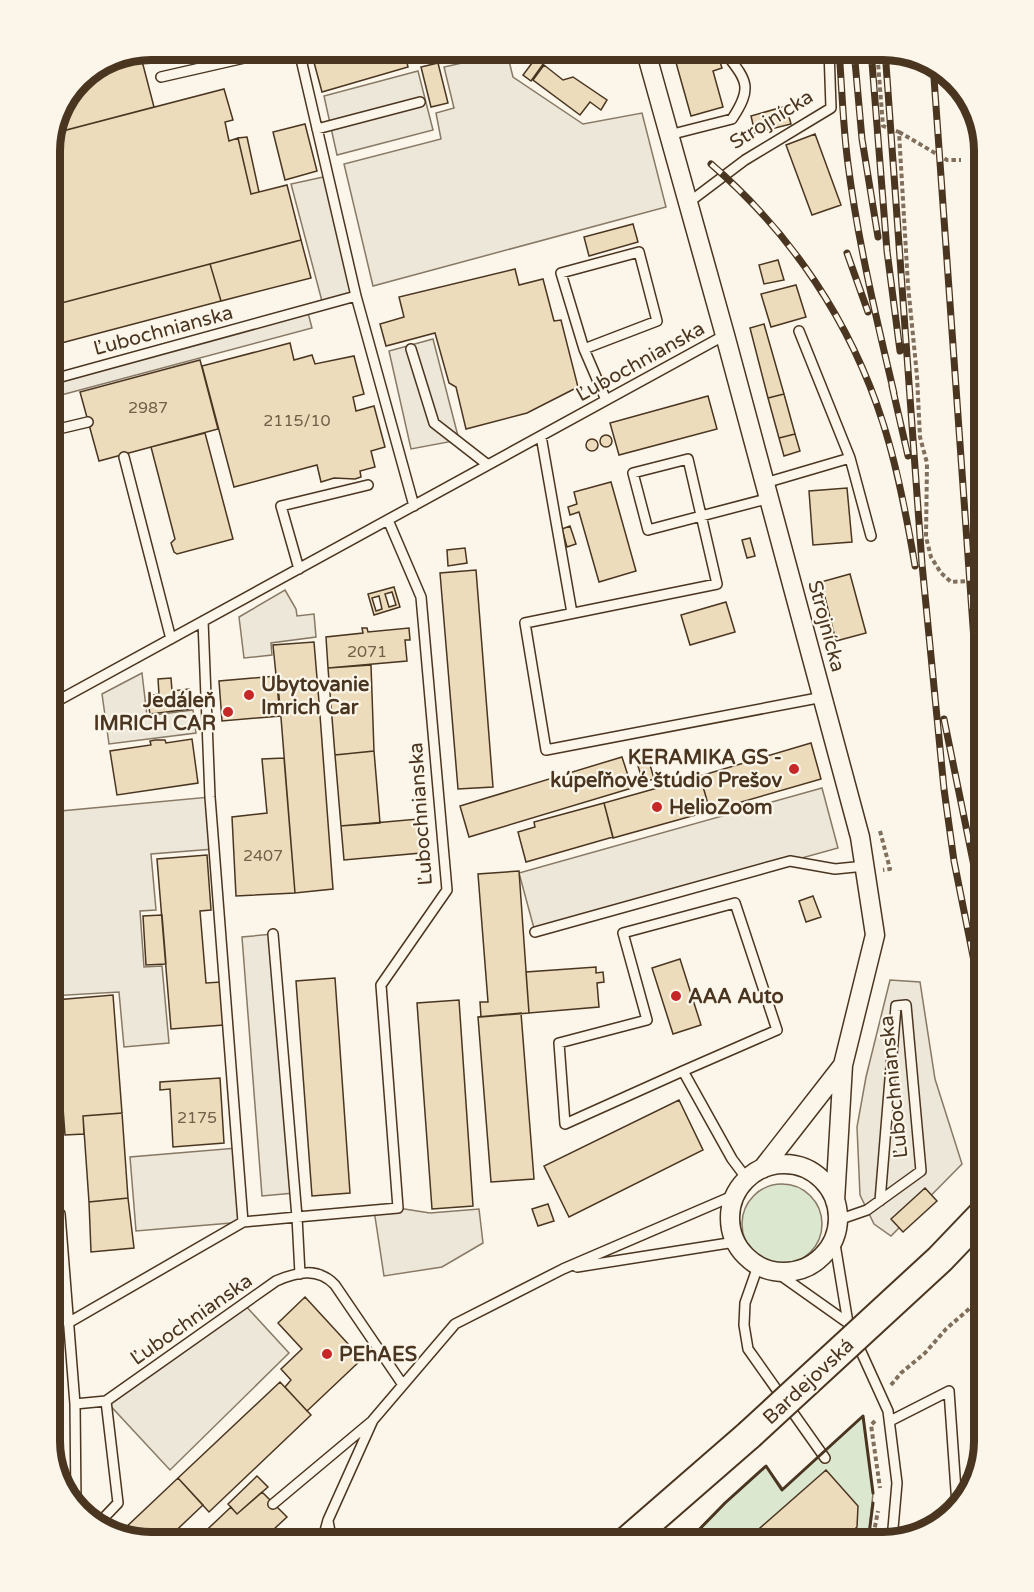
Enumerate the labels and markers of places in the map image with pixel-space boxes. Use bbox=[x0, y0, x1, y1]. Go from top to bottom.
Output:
place label: Ubytovanie Imrich Car bbox=[261, 673, 369, 720]
marker: Ubytovanie Imrich Car bbox=[242, 688, 256, 702]
place label: Jedáleň IMRICH CAR bbox=[94, 689, 216, 736]
marker: Jedáleň IMRICH CAR bbox=[221, 705, 235, 719]
place label: KERAMIKA GS - kúpeľňové štúdio Prešov bbox=[550, 746, 782, 793]
marker: KERAMIKA GS - kúpeľňové štúdio Prešov bbox=[787, 762, 801, 776]
place label: HelioZoom bbox=[669, 796, 773, 820]
marker: HelioZoom bbox=[650, 800, 664, 814]
place label: AAA Auto bbox=[688, 985, 784, 1009]
marker: AAA Auto bbox=[669, 989, 683, 1003]
place label: PEhAES bbox=[339, 1343, 417, 1367]
marker: PEhAES bbox=[320, 1347, 334, 1361]

